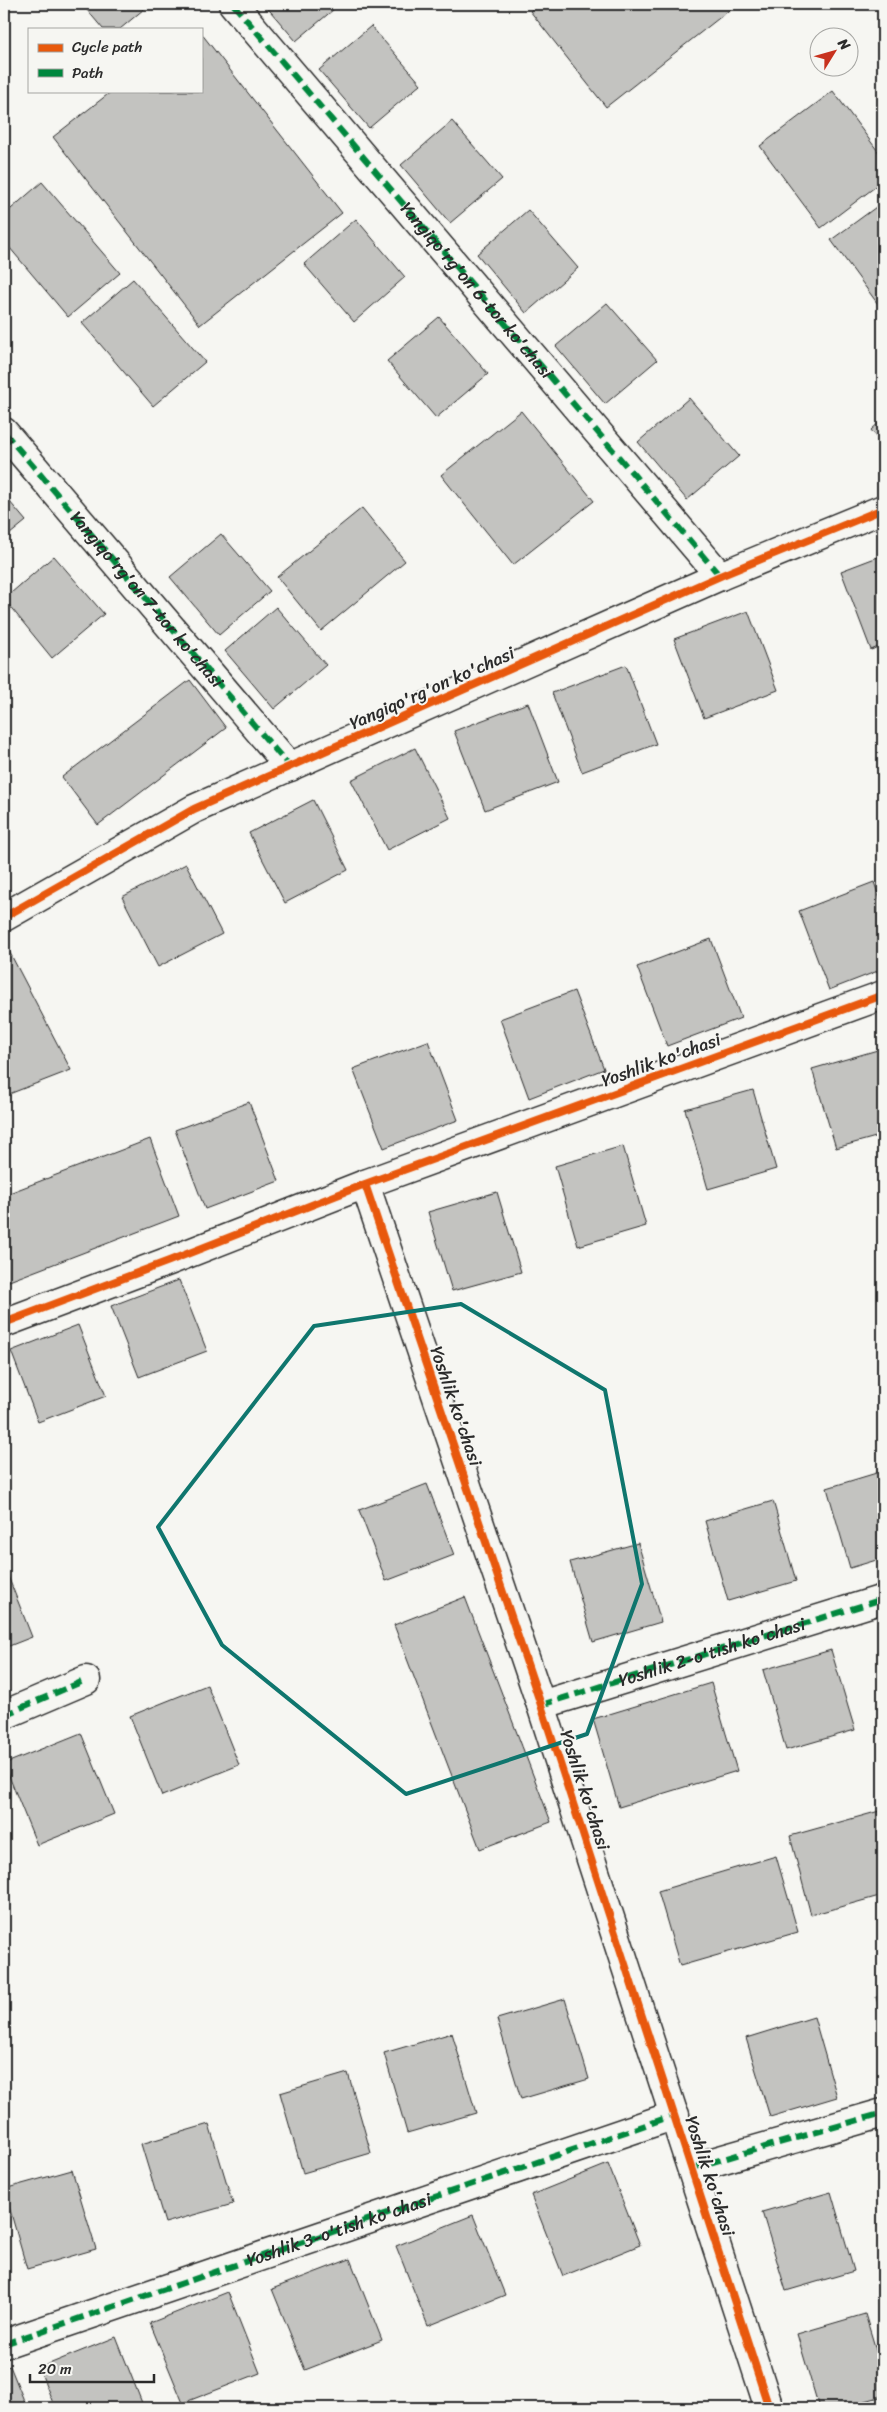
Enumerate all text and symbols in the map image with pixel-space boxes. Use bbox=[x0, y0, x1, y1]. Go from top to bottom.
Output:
legend bbox=[28, 28, 202, 92]
north arrow bbox=[810, 28, 860, 78]
text: N bbox=[830, 32, 857, 56]
text: Cycle path bbox=[72, 34, 143, 60]
text: Path bbox=[72, 60, 103, 86]
street label: Yangiqo'rg'on 6-tor ko'chasi bbox=[392, 194, 562, 387]
street label: Yangiqo'rg'on 7-tor ko'chasi bbox=[62, 503, 233, 696]
street label: Yangiqo'rg'on ko'chasi bbox=[344, 637, 521, 739]
street label: Yoshlik ko'chasi bbox=[597, 1023, 726, 1096]
street label: Yoshlik ko'chasi bbox=[421, 1342, 492, 1471]
street label: Yoshlik 2-o'tish ko'chasi bbox=[614, 1608, 810, 1696]
street label: Yoshlik ko'chasi bbox=[550, 1726, 620, 1855]
street label: Yoshlik ko'chasi bbox=[675, 2112, 745, 2241]
street label: Yoshlik 3-o'tish ko'chasi bbox=[242, 2183, 437, 2276]
scale bar bbox=[30, 2352, 154, 2384]
text: 20 m bbox=[38, 2356, 72, 2382]

